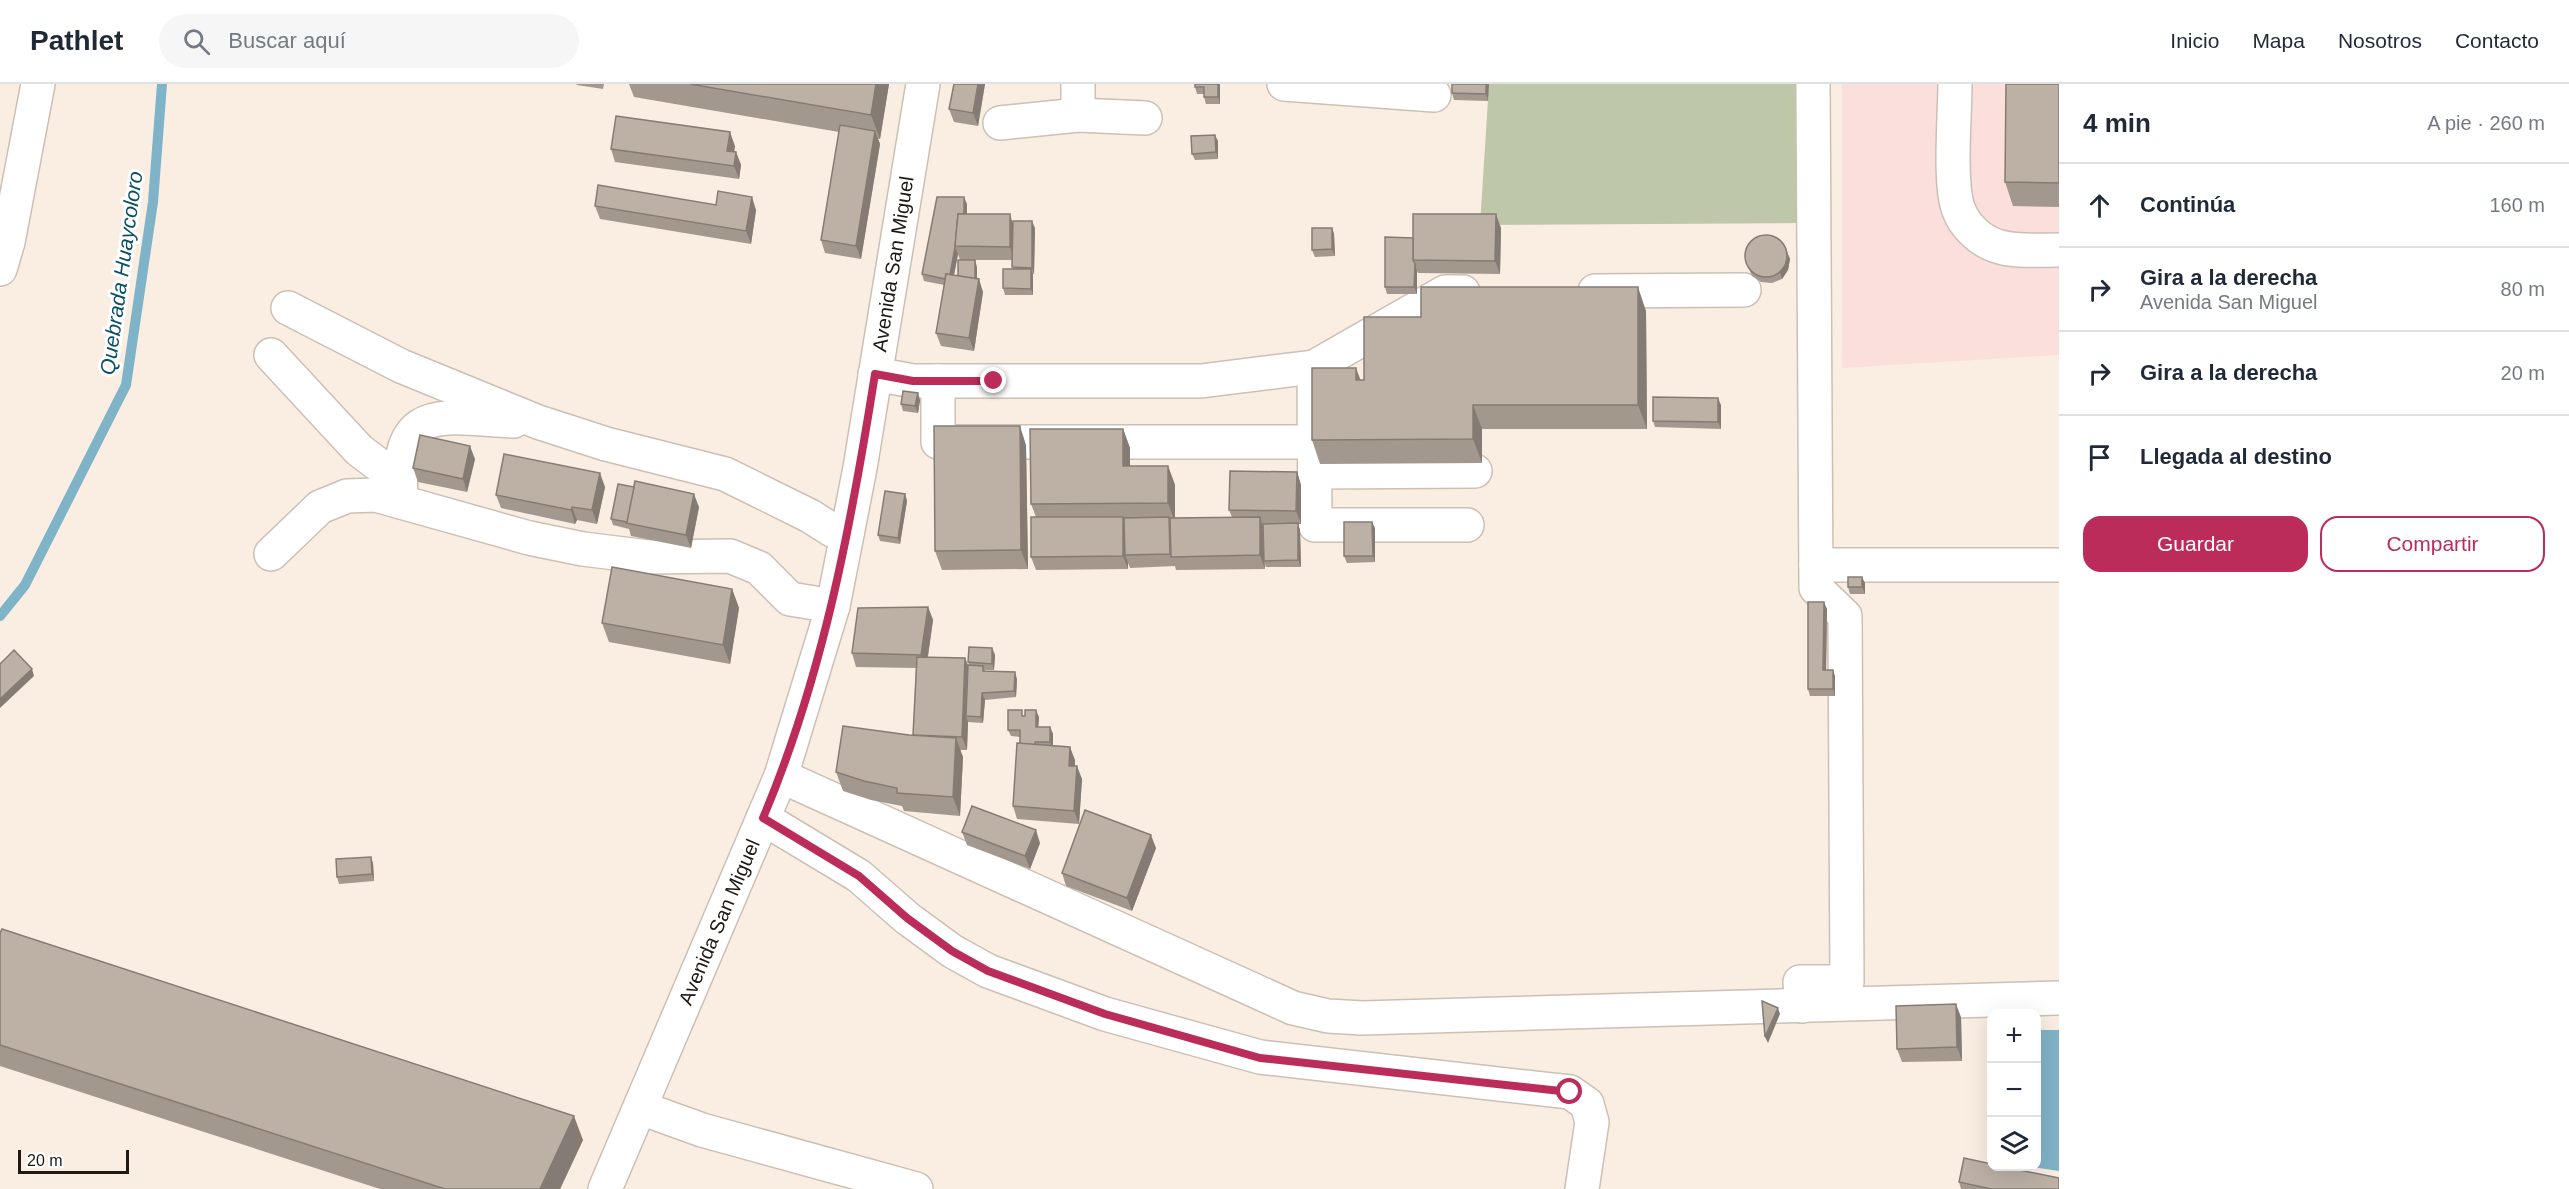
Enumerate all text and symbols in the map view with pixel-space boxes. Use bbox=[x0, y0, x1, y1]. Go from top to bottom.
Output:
search box bbox=[159, 14, 579, 68]
text: Pathlet bbox=[30, 25, 123, 56]
icon: search bbox=[180, 25, 213, 58]
text: Buscar aquí bbox=[228, 28, 346, 53]
text: Inicio bbox=[2170, 29, 2219, 52]
text: Mapa bbox=[2252, 29, 2305, 52]
text: Nosotros bbox=[2338, 29, 2422, 52]
text: Contacto bbox=[2455, 29, 2539, 52]
text: 4 min bbox=[2083, 108, 2151, 138]
text: A pie · 260 m bbox=[2427, 112, 2545, 134]
water label: Quebrada Huaycoloro bbox=[95, 169, 147, 376]
street label: Avenida San Miguel bbox=[868, 175, 918, 353]
icon: ahead bbox=[2083, 189, 2116, 222]
text: Continúa bbox=[2140, 192, 2235, 217]
text: 160 m bbox=[2489, 194, 2545, 216]
text: Gira a la derecha bbox=[2140, 265, 2317, 290]
icon: right bbox=[2083, 273, 2116, 306]
text: 80 m bbox=[2501, 278, 2545, 300]
text: Avenida San Miguel bbox=[2140, 291, 2318, 313]
icon: right bbox=[2083, 357, 2116, 390]
text: Gira a la derecha bbox=[2140, 360, 2317, 385]
text: 20 m bbox=[2501, 362, 2545, 384]
route end bbox=[980, 367, 1006, 393]
icon: arrive bbox=[2083, 441, 2116, 474]
text: Llegada al destino bbox=[2140, 444, 2332, 469]
button: Guardar bbox=[2083, 516, 2308, 572]
button: Compartir bbox=[2320, 516, 2545, 572]
street label: Avenida San Miguel bbox=[674, 836, 764, 1008]
map controls bbox=[1987, 1009, 2041, 1171]
button: + bbox=[1987, 1009, 2041, 1063]
button: − bbox=[1987, 1063, 2041, 1117]
route start bbox=[1556, 1078, 1582, 1104]
button: layers bbox=[1987, 1117, 2041, 1171]
scale bar bbox=[18, 1147, 129, 1174]
text: 20 m bbox=[27, 1152, 63, 1169]

